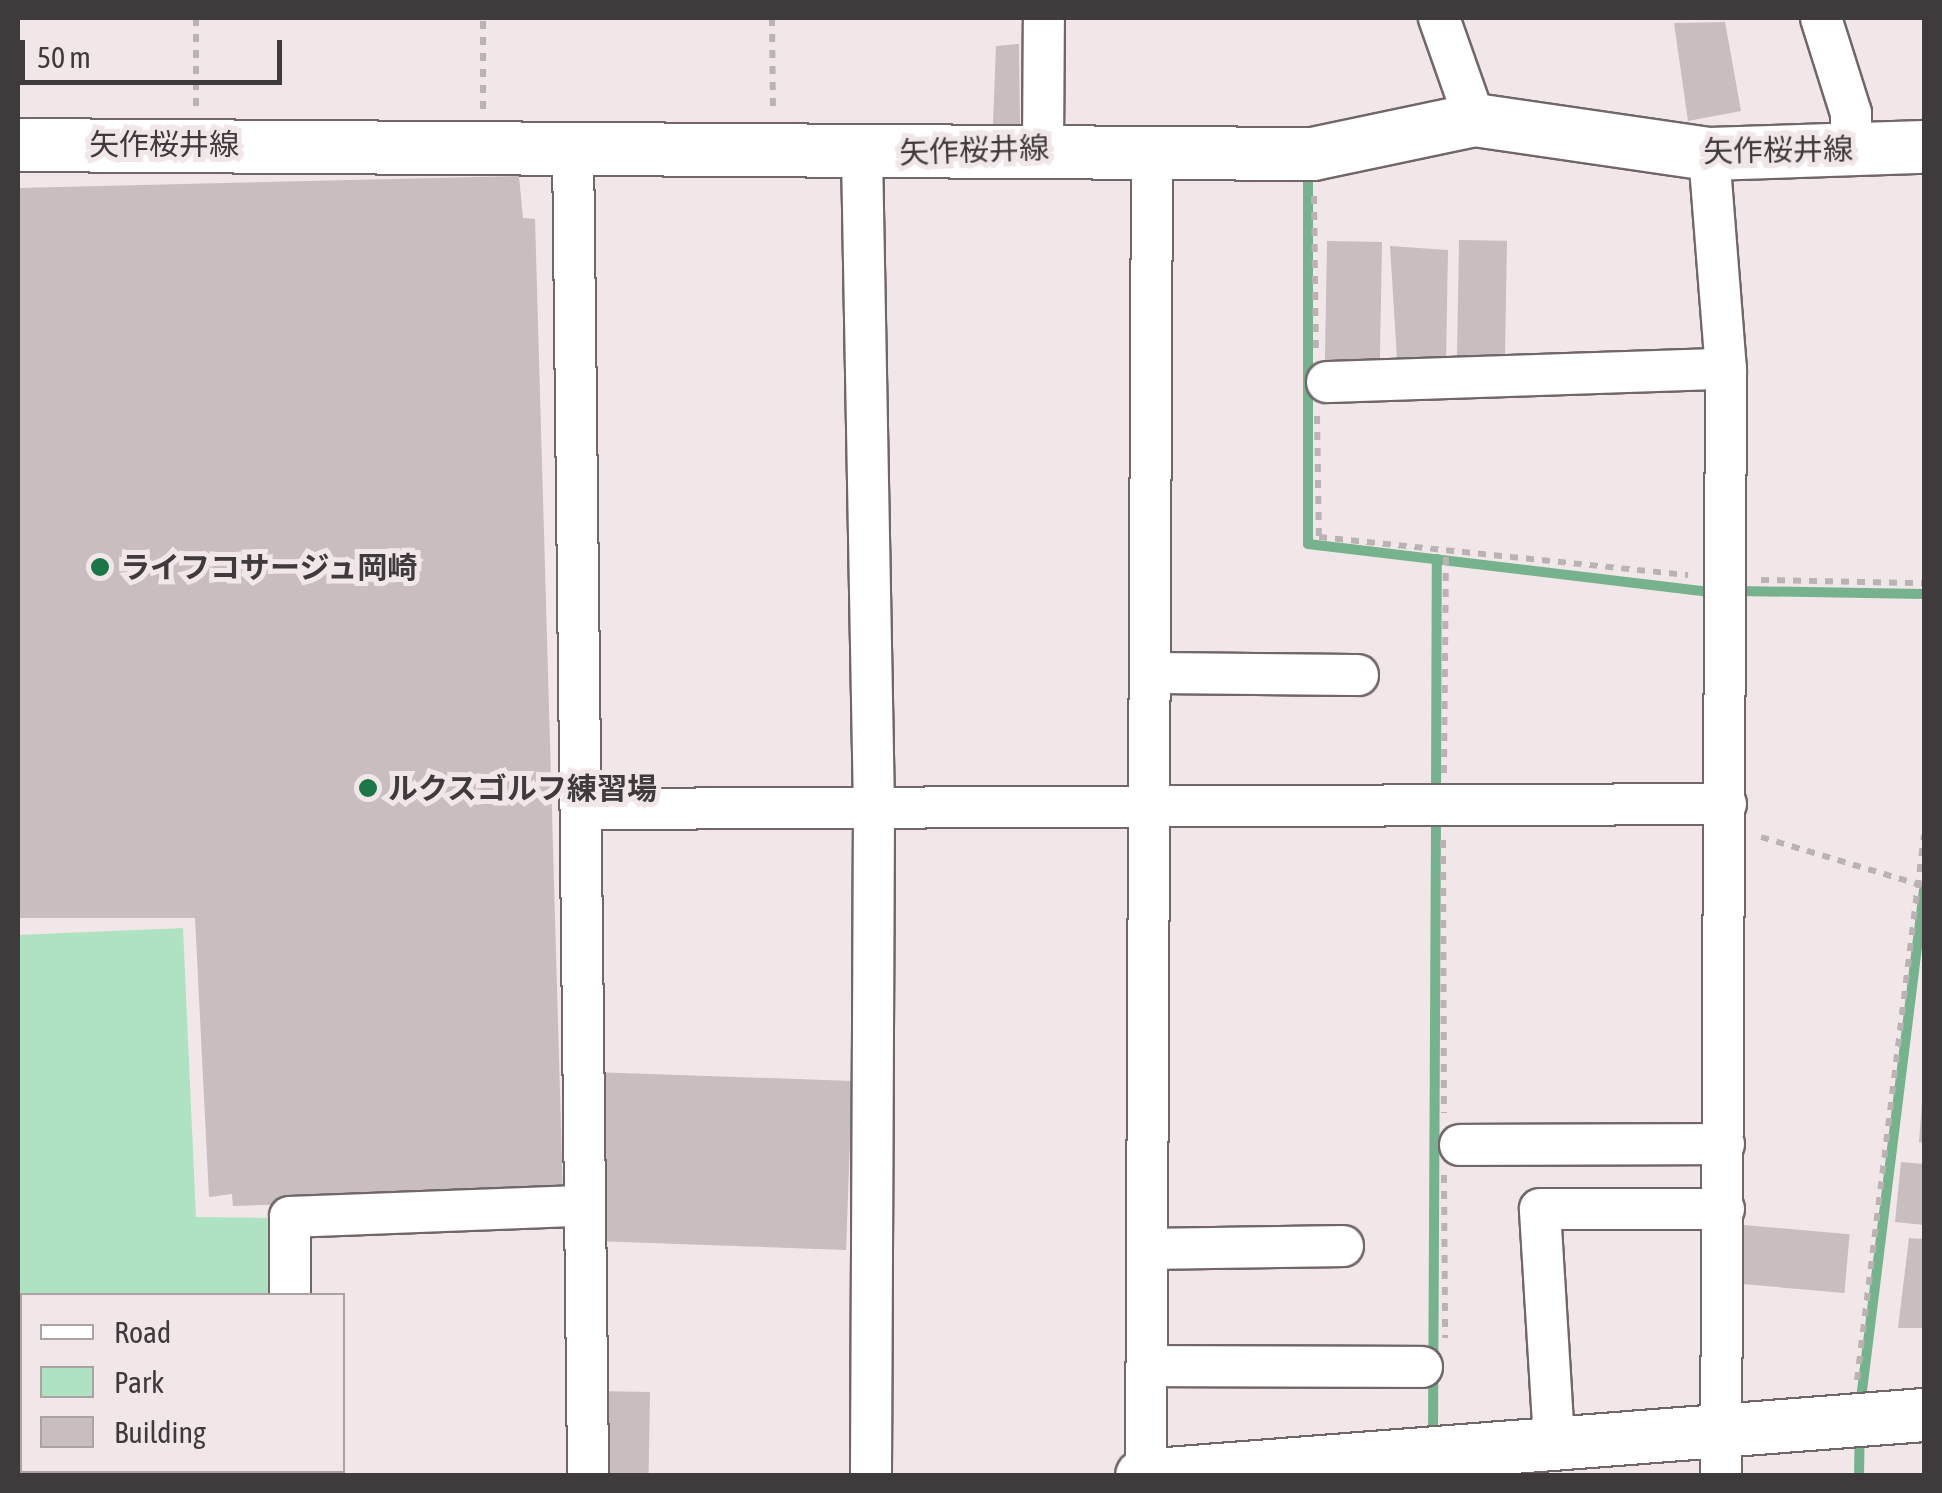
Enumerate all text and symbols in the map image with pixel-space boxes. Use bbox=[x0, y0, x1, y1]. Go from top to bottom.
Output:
scale bar bbox=[25, 20, 288, 82]
text: 50 m bbox=[37, 40, 91, 74]
street label: 矢作桜井線 bbox=[89, 126, 239, 162]
street label: 矢作桜井線 bbox=[898, 129, 1050, 171]
street label: 矢作桜井線 bbox=[1703, 131, 1853, 169]
place label: ライフコサージュ岡崎 bbox=[120, 549, 420, 585]
marker: ライフコサージュ岡崎 bbox=[89, 556, 111, 578]
place label: ルクスゴルフ練習場 bbox=[388, 770, 658, 806]
marker: ルクスゴルフ練習場 bbox=[357, 777, 379, 799]
legend bbox=[20, 1293, 345, 1473]
text: Road bbox=[114, 1315, 171, 1349]
text: Park bbox=[114, 1365, 164, 1399]
text: Building bbox=[114, 1415, 206, 1449]

